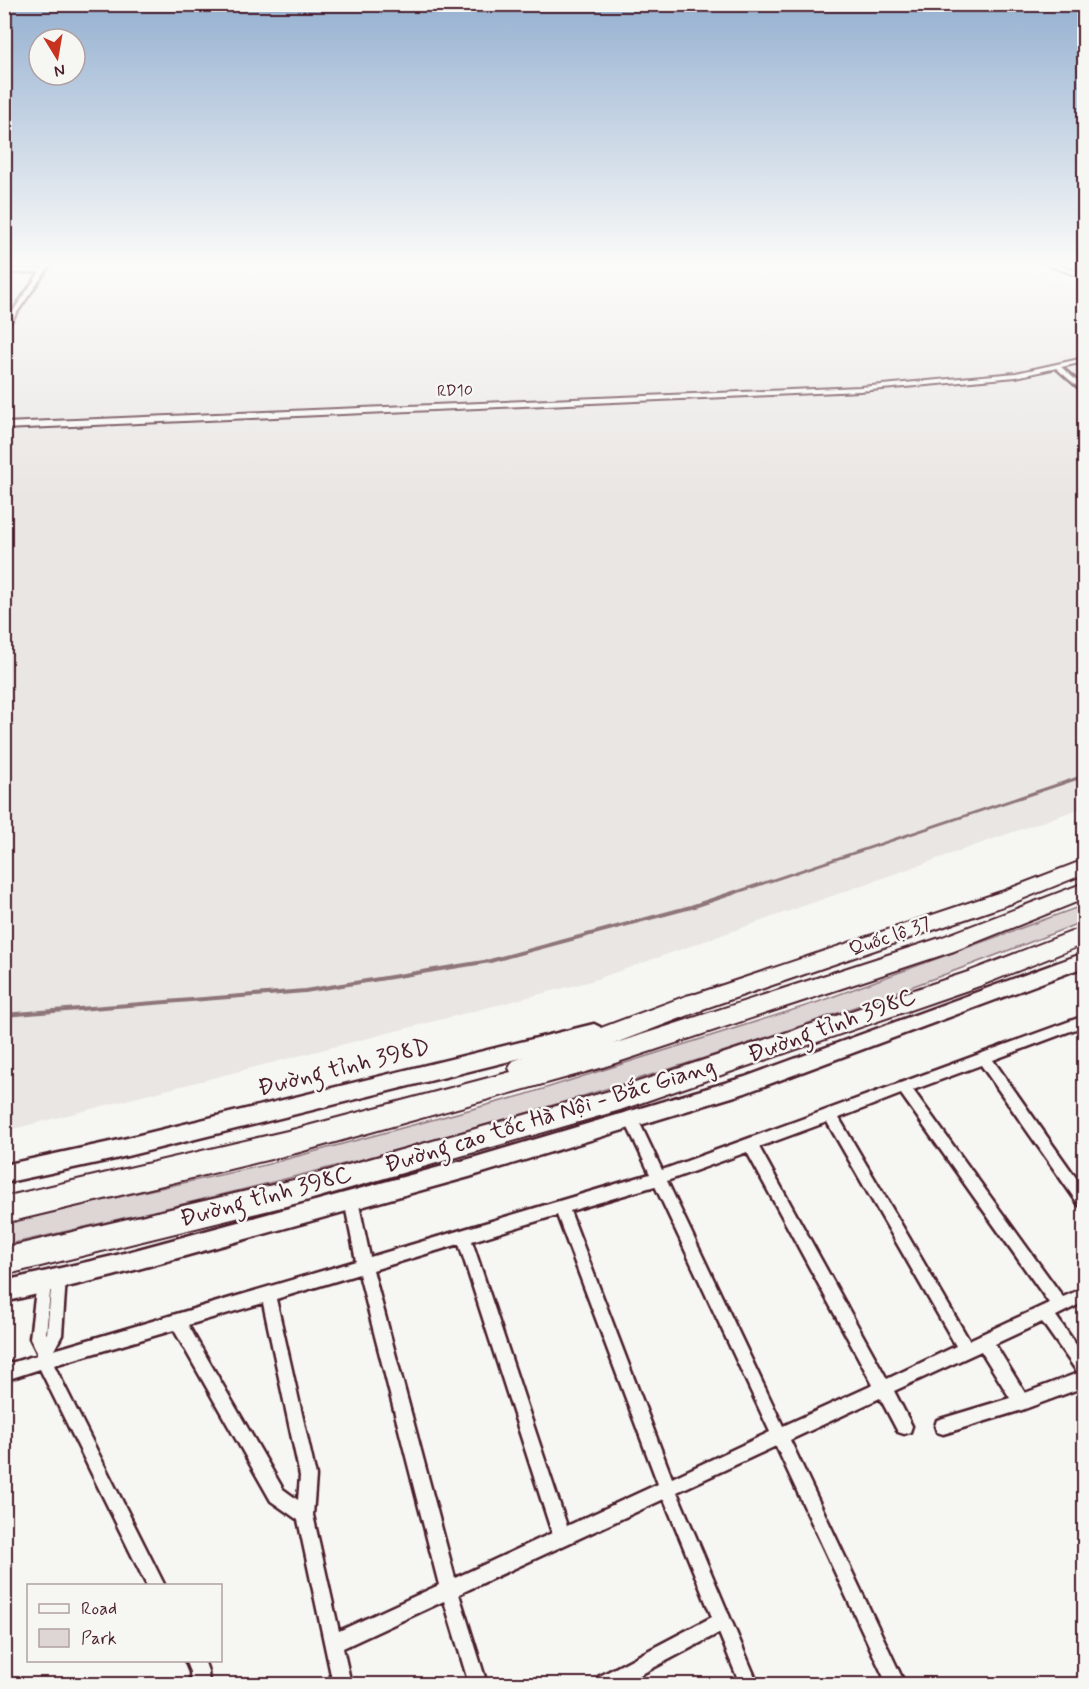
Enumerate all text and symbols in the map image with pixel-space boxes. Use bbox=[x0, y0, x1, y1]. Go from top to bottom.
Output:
north arrow bbox=[27, 27, 87, 87]
text: N bbox=[52, 59, 67, 82]
street label: RD10 bbox=[437, 380, 473, 402]
street label: Quốc lộ 37 bbox=[846, 910, 934, 964]
street label: Đường tỉnh 398C bbox=[744, 981, 921, 1074]
street label: Đường tỉnh 398D bbox=[255, 1032, 434, 1107]
street label: Đường cao tốc Hà Nội - Bắc Giang bbox=[381, 1051, 720, 1184]
street label: Đường tỉnh 398C bbox=[177, 1159, 356, 1238]
legend bbox=[27, 1584, 222, 1662]
text: Road bbox=[81, 1597, 117, 1621]
text: Park bbox=[81, 1627, 117, 1651]

